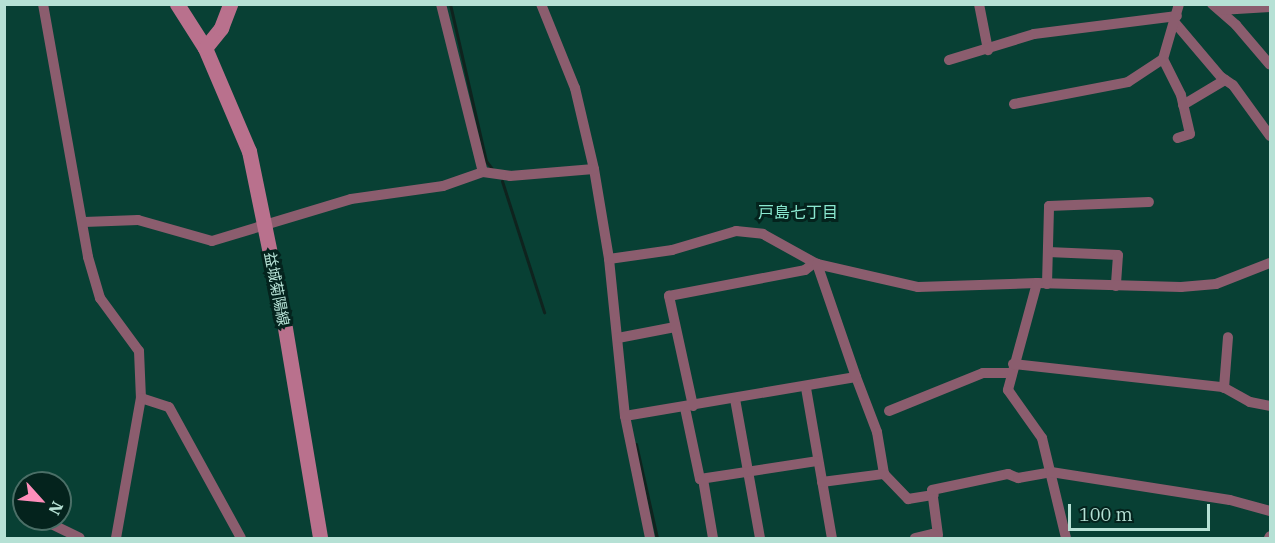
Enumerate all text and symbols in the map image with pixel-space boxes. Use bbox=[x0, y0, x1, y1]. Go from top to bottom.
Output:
district label: 戸島七丁目 bbox=[758, 202, 838, 222]
street label: 益城菊陽線 bbox=[261, 250, 293, 328]
north arrow bbox=[12, 471, 72, 531]
scale bar bbox=[1071, 492, 1214, 530]
text: N bbox=[44, 498, 68, 518]
text: 100 m bbox=[1079, 503, 1133, 526]

